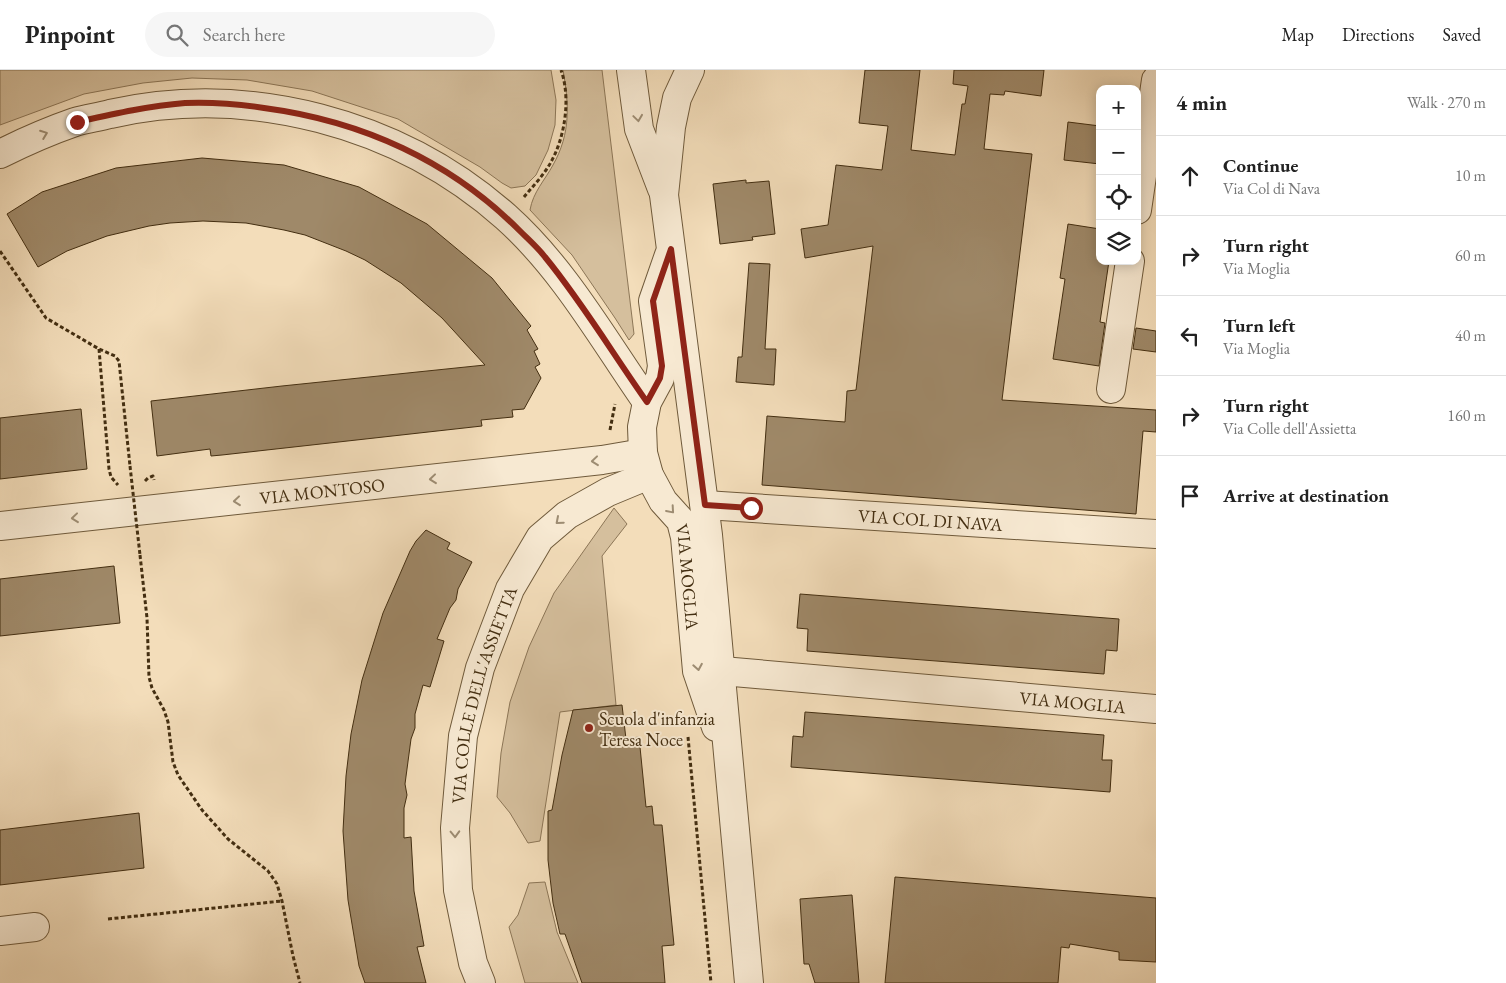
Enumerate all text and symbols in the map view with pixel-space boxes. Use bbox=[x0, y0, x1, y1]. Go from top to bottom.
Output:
search box bbox=[145, 12, 495, 57]
text: Pinpoint bbox=[25, 19, 115, 50]
icon: search bbox=[163, 21, 191, 49]
text: Search here bbox=[203, 22, 285, 47]
text: Map bbox=[1282, 23, 1314, 46]
text: Directions bbox=[1342, 23, 1414, 46]
text: Saved bbox=[1442, 23, 1481, 46]
map controls bbox=[1096, 85, 1141, 265]
button: + bbox=[1096, 85, 1141, 130]
text: 4 min bbox=[1176, 89, 1227, 116]
text: Walk · 270 m bbox=[1407, 92, 1486, 113]
route end bbox=[66, 111, 89, 134]
one-way arrow bbox=[632, 115, 643, 123]
one-way arrow bbox=[40, 130, 48, 140]
button: − bbox=[1096, 130, 1141, 175]
text: Continue bbox=[1223, 153, 1298, 178]
icon: ahead bbox=[1176, 162, 1204, 190]
text: 10 m bbox=[1455, 165, 1486, 186]
button: locate bbox=[1096, 175, 1141, 220]
text: Via Col di Nava bbox=[1223, 178, 1320, 199]
button: layers bbox=[1096, 220, 1141, 265]
text: Turn right bbox=[1223, 233, 1309, 258]
icon: right bbox=[1176, 242, 1204, 270]
text: 60 m bbox=[1455, 245, 1486, 266]
text: Via Moglia bbox=[1223, 258, 1290, 279]
text: Turn left bbox=[1223, 313, 1295, 338]
icon: left bbox=[1176, 322, 1204, 350]
text: 40 m bbox=[1455, 325, 1486, 346]
text: Via Moglia bbox=[1223, 338, 1290, 359]
text: Turn right bbox=[1223, 393, 1309, 418]
icon: right bbox=[1176, 402, 1204, 430]
text: 160 m bbox=[1447, 405, 1486, 426]
text: Via Colle dell'Assietta bbox=[1223, 418, 1356, 439]
one-way arrow bbox=[590, 455, 598, 466]
street label: VIA MONTOSO bbox=[258, 472, 386, 509]
one-way arrow bbox=[429, 473, 437, 484]
icon: arrive bbox=[1176, 482, 1204, 510]
text: Arrive at destination bbox=[1223, 483, 1389, 508]
one-way arrow bbox=[232, 495, 240, 506]
route start bbox=[740, 497, 763, 520]
street label: VIA COL DI NAVA bbox=[858, 503, 1004, 536]
one-way arrow bbox=[665, 504, 674, 513]
one-way arrow bbox=[71, 512, 79, 523]
one-way arrow bbox=[555, 516, 564, 525]
street label: VIA MOGLIA bbox=[671, 521, 705, 631]
street label: VIA COLLE DELL'ASSIETTA bbox=[446, 582, 522, 805]
one-way arrow bbox=[692, 663, 702, 672]
street label: VIA MOGLIA bbox=[1019, 686, 1127, 718]
place label: Scuola d'infanzia Teresa Noce bbox=[599, 707, 716, 751]
marker: Scuola d'infanzia Teresa Noce bbox=[583, 722, 595, 734]
one-way arrow bbox=[450, 830, 461, 838]

